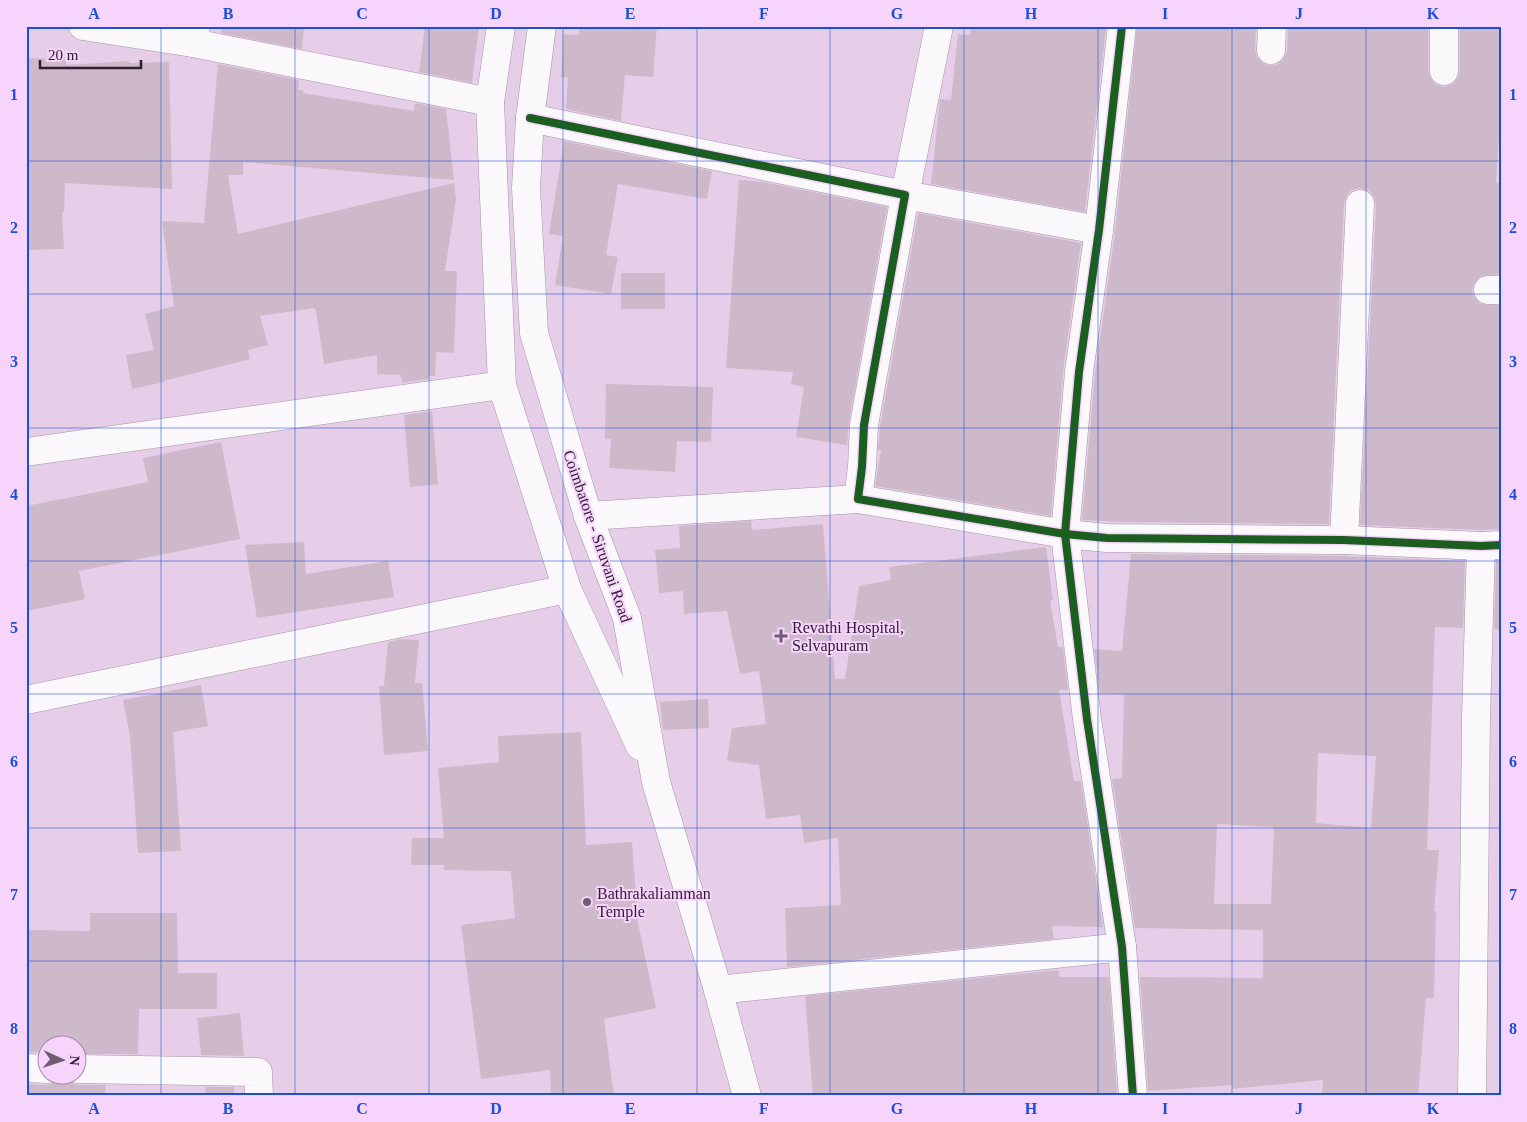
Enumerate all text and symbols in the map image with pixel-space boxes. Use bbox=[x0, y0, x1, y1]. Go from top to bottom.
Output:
text: A bbox=[88, 5, 100, 22]
text: B bbox=[223, 5, 234, 22]
text: C bbox=[356, 5, 368, 22]
text: D bbox=[490, 5, 502, 22]
text: E bbox=[625, 5, 635, 22]
text: F bbox=[759, 5, 769, 22]
text: G bbox=[891, 5, 904, 22]
text: H bbox=[1025, 5, 1038, 22]
text: I bbox=[1162, 5, 1168, 22]
text: J bbox=[1295, 5, 1303, 22]
text: K bbox=[1427, 5, 1440, 22]
scale bar bbox=[40, 38, 141, 70]
text: 20 m bbox=[48, 47, 79, 63]
text: 1 bbox=[10, 86, 18, 103]
text: 1 bbox=[1509, 86, 1517, 103]
text: 2 bbox=[10, 219, 18, 236]
text: 2 bbox=[1509, 219, 1517, 236]
text: 3 bbox=[10, 353, 18, 370]
text: 3 bbox=[1509, 353, 1517, 370]
street label: Coimbatore - Siruvani Road bbox=[560, 448, 635, 624]
text: 4 bbox=[10, 486, 18, 503]
text: 4 bbox=[1509, 486, 1517, 503]
text: 5 bbox=[10, 619, 18, 636]
place label: Revathi Hospital, Selvapuram bbox=[792, 619, 904, 655]
text: 5 bbox=[1509, 619, 1517, 636]
marker: Revathi Hospital, Selvapuram bbox=[774, 629, 788, 643]
text: 6 bbox=[10, 753, 18, 770]
text: 6 bbox=[1509, 753, 1517, 770]
place label: Bathrakaliamman Temple bbox=[597, 885, 711, 921]
text: 7 bbox=[10, 886, 18, 903]
text: 7 bbox=[1509, 886, 1517, 903]
marker: Bathrakaliamman Temple bbox=[581, 896, 593, 908]
text: 8 bbox=[10, 1020, 18, 1037]
text: 8 bbox=[1509, 1020, 1517, 1037]
north arrow bbox=[38, 1034, 88, 1084]
text: N bbox=[67, 1055, 82, 1066]
text: A bbox=[88, 1100, 100, 1117]
text: B bbox=[223, 1100, 234, 1117]
text: C bbox=[356, 1100, 368, 1117]
text: D bbox=[490, 1100, 502, 1117]
text: E bbox=[625, 1100, 635, 1117]
text: F bbox=[759, 1100, 769, 1117]
text: G bbox=[891, 1100, 904, 1117]
text: H bbox=[1025, 1100, 1038, 1117]
text: I bbox=[1162, 1100, 1168, 1117]
text: J bbox=[1295, 1100, 1303, 1117]
text: K bbox=[1427, 1100, 1440, 1117]

